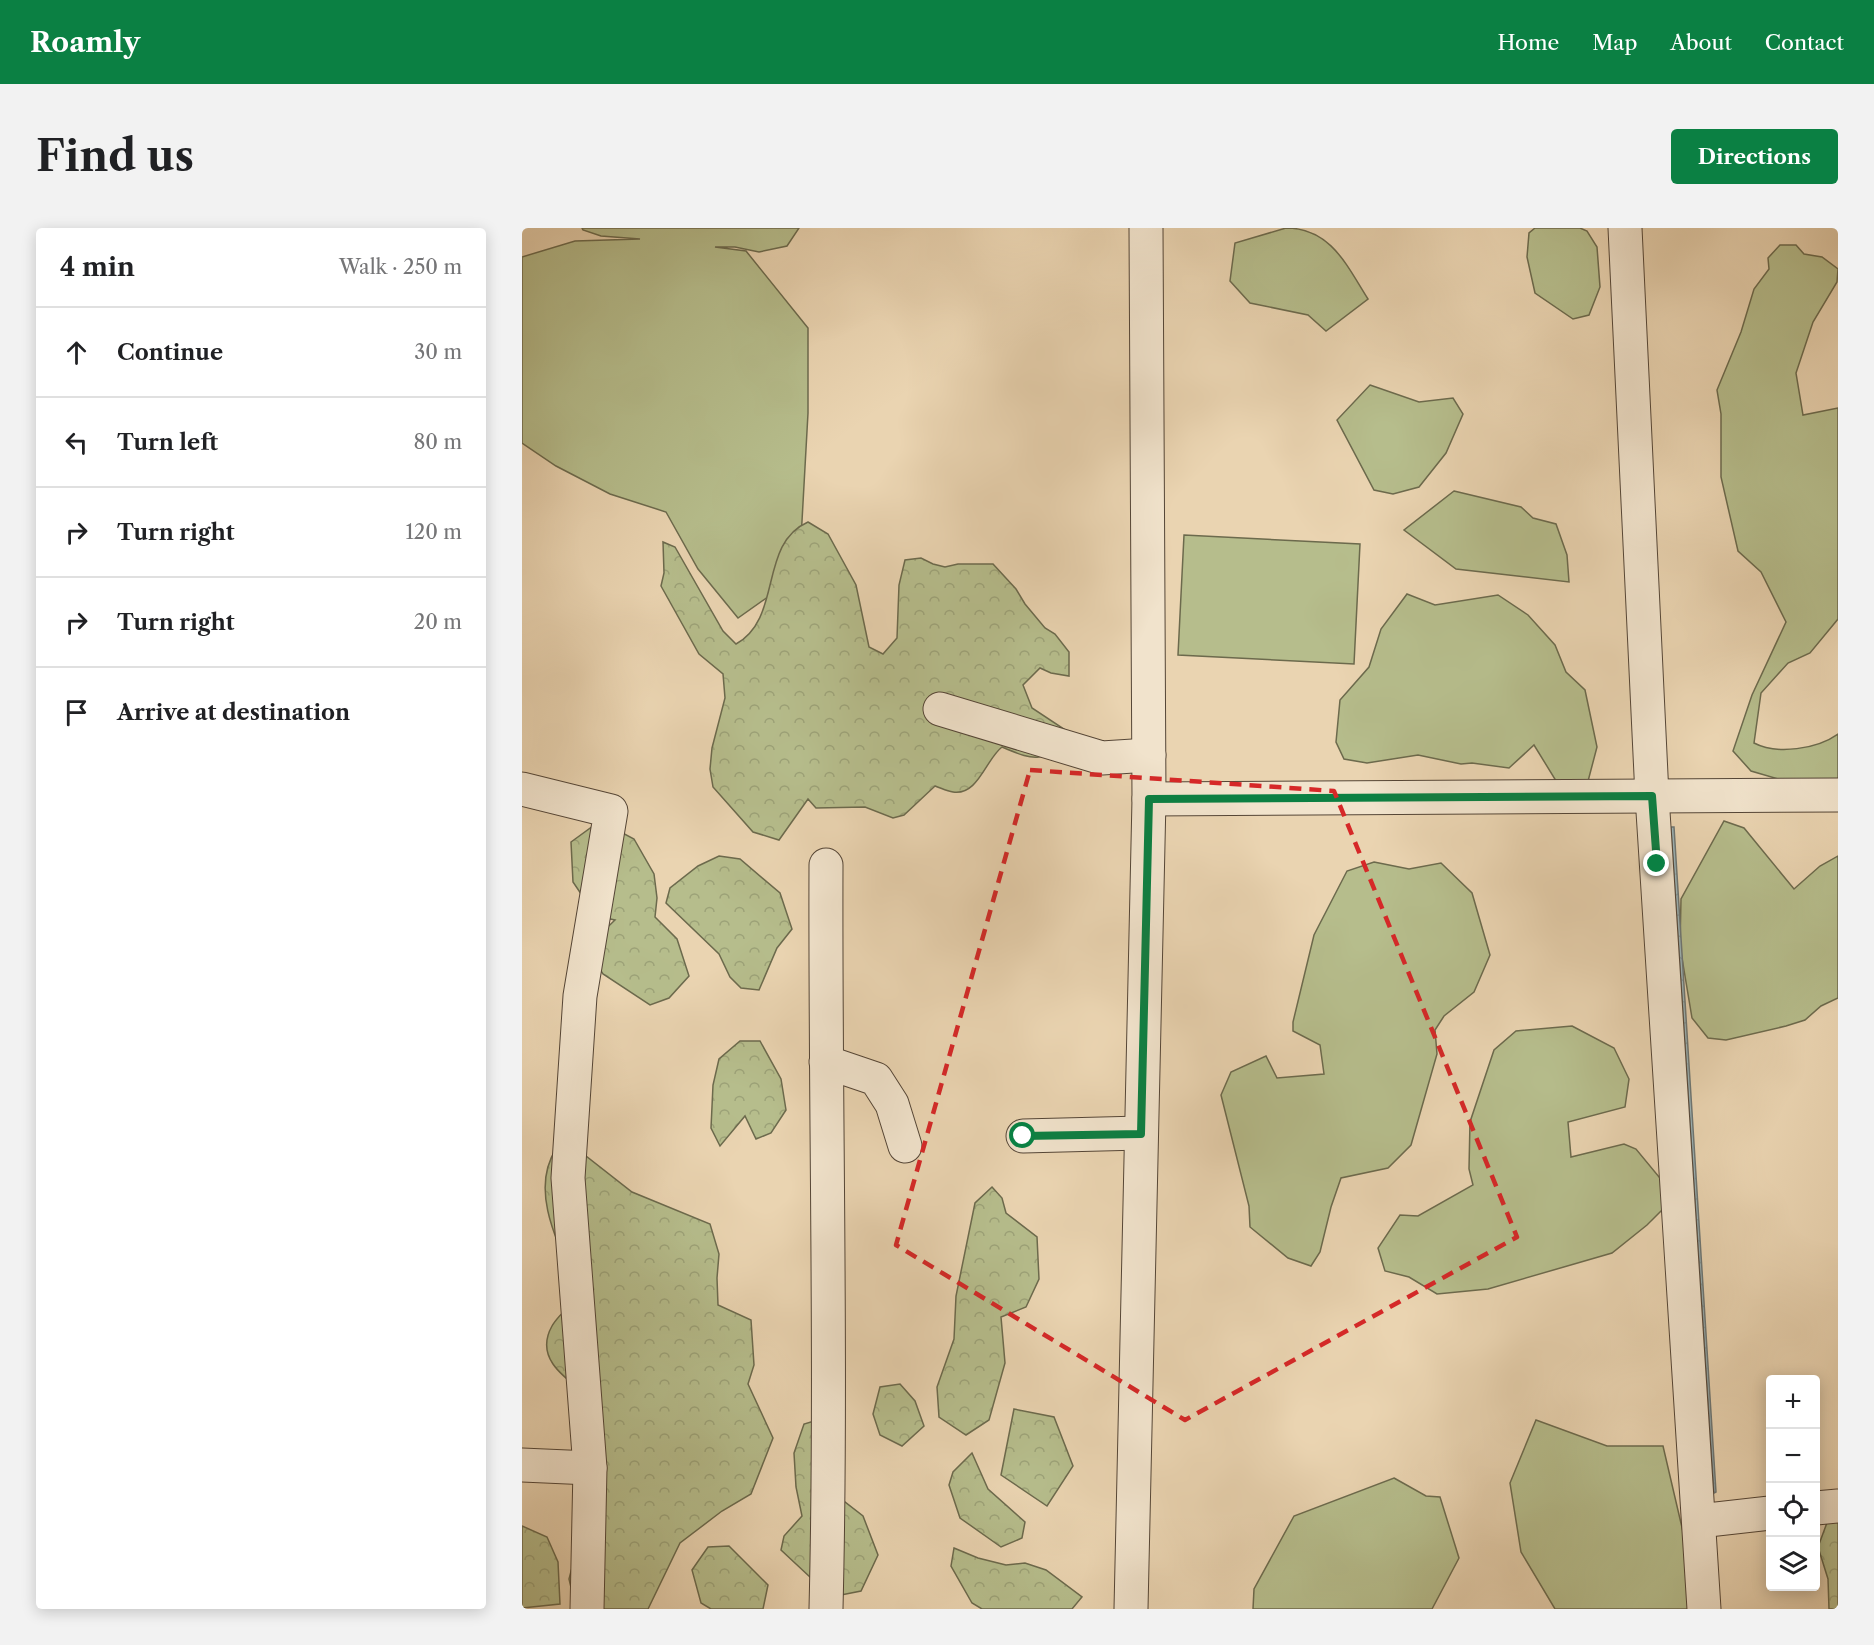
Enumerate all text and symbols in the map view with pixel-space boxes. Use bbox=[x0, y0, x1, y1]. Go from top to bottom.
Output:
text: Roamly bbox=[30, 25, 140, 59]
text: Home bbox=[1498, 30, 1559, 55]
text: Map bbox=[1592, 30, 1637, 55]
text: About bbox=[1670, 30, 1732, 55]
text: Contact bbox=[1765, 30, 1844, 55]
button: Directions bbox=[1671, 129, 1838, 184]
text: Find us bbox=[36, 130, 194, 182]
text: 4 min bbox=[60, 251, 135, 283]
text: Walk · 250 m bbox=[339, 255, 462, 279]
icon: ahead bbox=[60, 336, 93, 369]
text: Continue bbox=[117, 339, 223, 366]
text: 30 m bbox=[414, 340, 462, 364]
icon: left bbox=[60, 426, 93, 459]
text: Turn left bbox=[117, 429, 218, 456]
text: 80 m bbox=[414, 430, 462, 454]
icon: right bbox=[60, 516, 93, 549]
text: Turn right bbox=[117, 519, 235, 546]
text: 120 m bbox=[405, 520, 462, 544]
icon: right bbox=[60, 606, 93, 639]
text: Turn right bbox=[117, 609, 235, 636]
text: 20 m bbox=[414, 610, 462, 634]
icon: arrive bbox=[60, 696, 93, 729]
text: Arrive at destination bbox=[117, 699, 350, 726]
route end bbox=[1643, 850, 1669, 876]
route start bbox=[1009, 1122, 1035, 1148]
map controls bbox=[1766, 1375, 1820, 1591]
button: + bbox=[1766, 1375, 1820, 1429]
button: − bbox=[1766, 1429, 1820, 1483]
button: locate bbox=[1766, 1483, 1820, 1537]
button: layers bbox=[1766, 1537, 1820, 1591]

